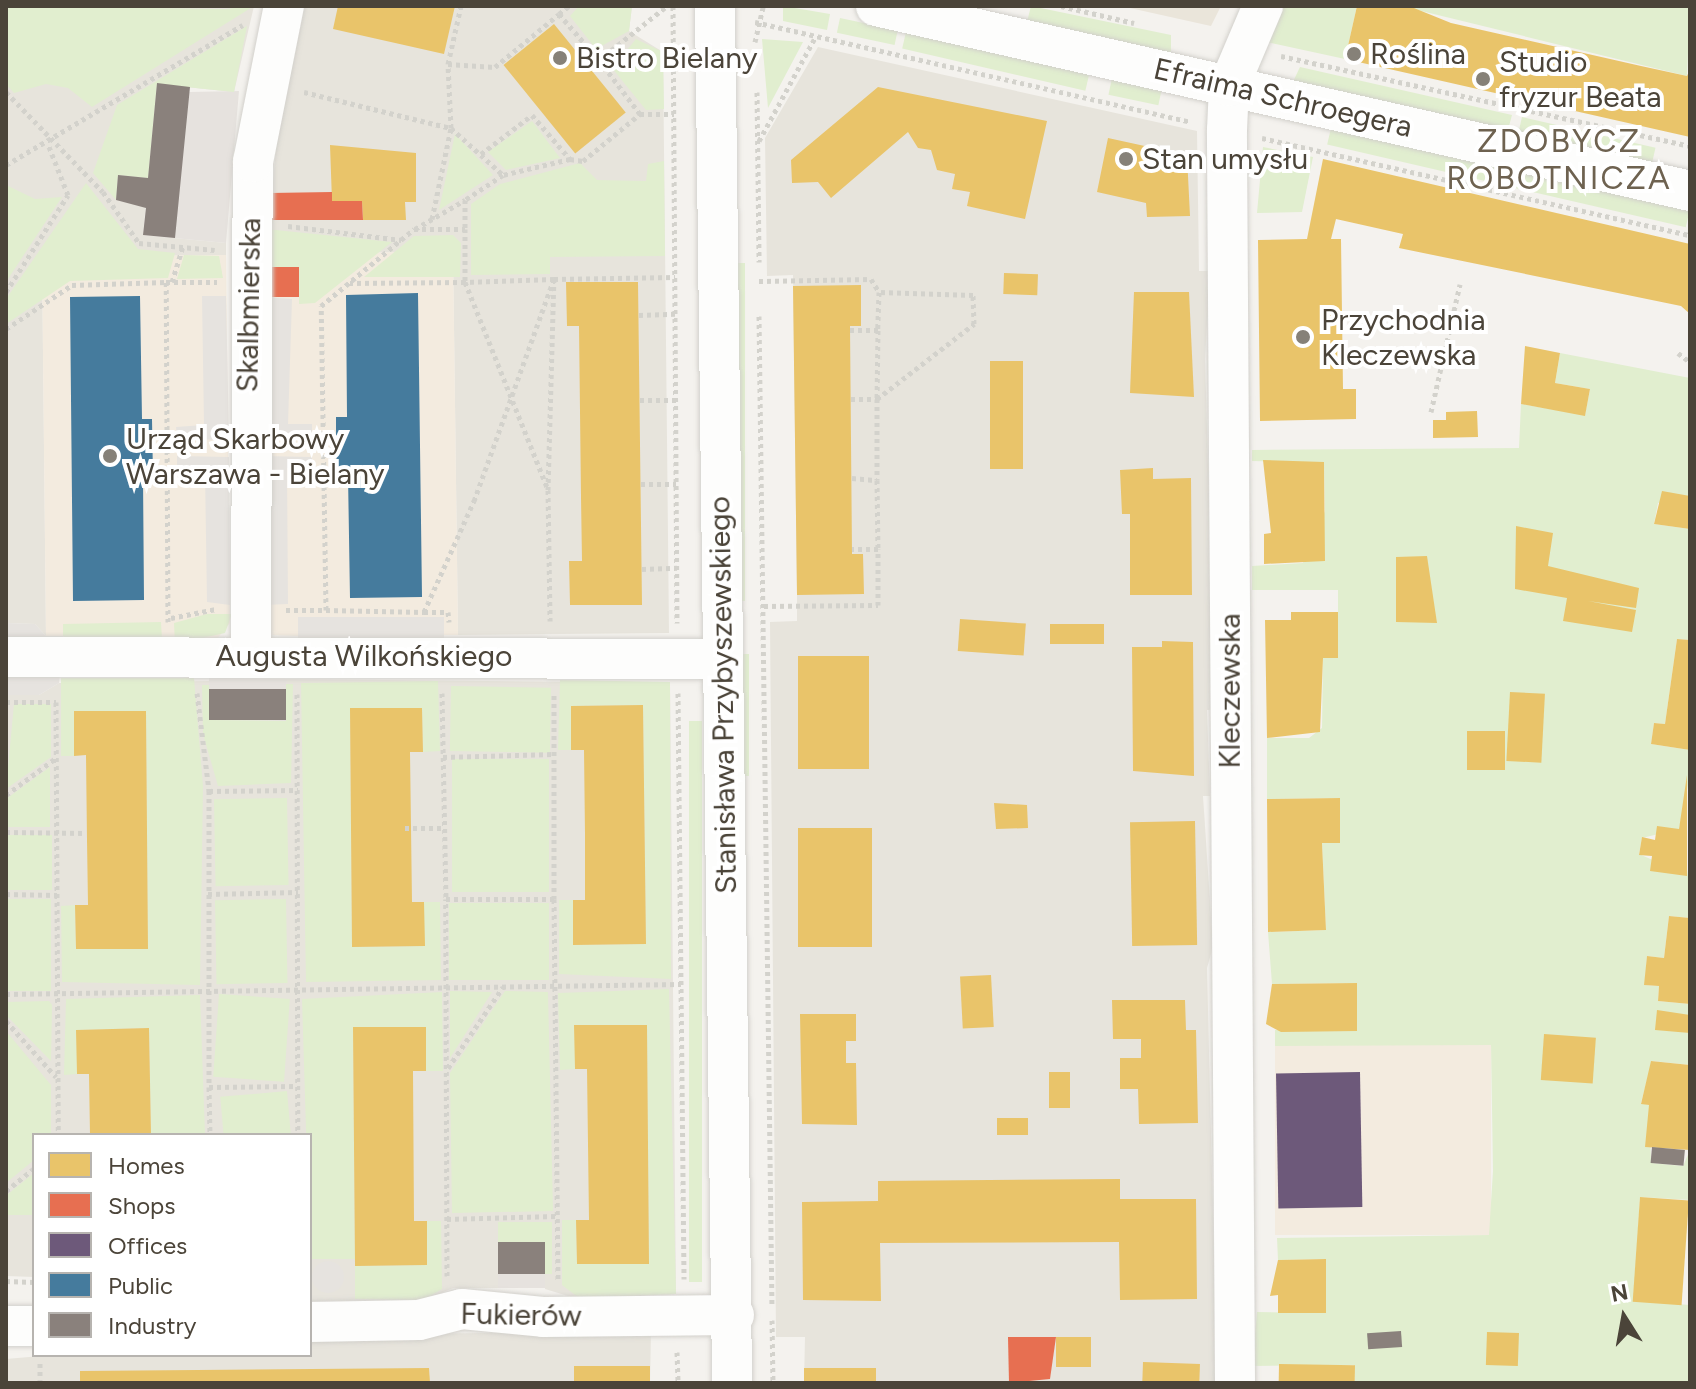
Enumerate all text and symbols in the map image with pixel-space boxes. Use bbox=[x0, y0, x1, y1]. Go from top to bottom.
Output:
place label: Roślina bbox=[1370, 36, 1466, 72]
place label: Bistro Bielany bbox=[576, 40, 757, 76]
place label: Studio fryzur Beata bbox=[1499, 44, 1662, 114]
marker: Roślina bbox=[1345, 45, 1363, 63]
marker: Bistro Bielany bbox=[551, 49, 569, 67]
street label: Efraima Schroegera bbox=[1150, 51, 1416, 145]
marker: Studio fryzur Beata bbox=[1474, 70, 1492, 88]
district label: ZDOBYCZ ROBOTNICZA bbox=[1446, 123, 1672, 198]
place label: Stan umysłu bbox=[1142, 141, 1308, 177]
marker: Stan umysłu bbox=[1117, 150, 1135, 168]
street label: Skalbmierska bbox=[229, 217, 269, 393]
place label: Przychodnia Kleczewska bbox=[1321, 302, 1485, 372]
marker: Przychodnia Kleczewska bbox=[1292, 326, 1314, 348]
place label: Urząd Skarbowy Warszawa - Bielany bbox=[126, 421, 384, 492]
marker: Urząd Skarbowy Warszawa - Bielany bbox=[101, 447, 119, 465]
street label: Stanisława Przybyszewskiego bbox=[702, 496, 744, 894]
street label: Kleczewska bbox=[1212, 613, 1248, 769]
street label: Augusta Wilkońskiego bbox=[216, 638, 512, 674]
legend bbox=[32, 1133, 312, 1357]
text: Homes bbox=[108, 1151, 185, 1180]
text: Shops bbox=[108, 1191, 175, 1220]
text: Offices bbox=[108, 1231, 187, 1260]
text: Public bbox=[108, 1271, 173, 1300]
north arrow bbox=[1584, 1277, 1664, 1357]
text: N bbox=[1608, 1278, 1630, 1308]
street label: Fukierów bbox=[460, 1296, 582, 1334]
text: Industry bbox=[108, 1311, 196, 1340]

